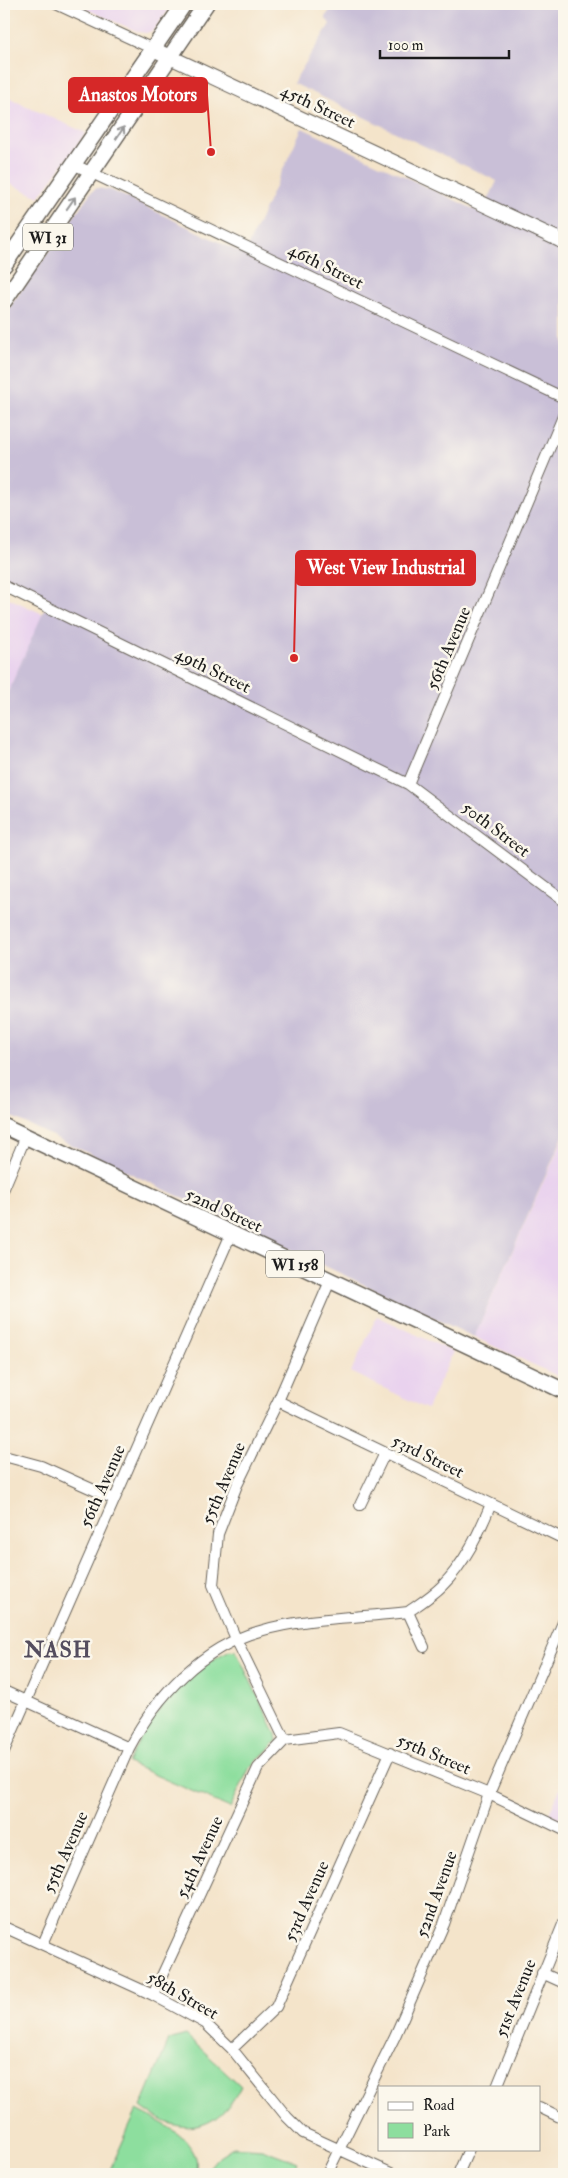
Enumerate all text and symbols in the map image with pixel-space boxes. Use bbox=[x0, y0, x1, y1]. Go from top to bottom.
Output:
scale bar bbox=[380, 28, 509, 60]
text: 100 m bbox=[388, 36, 424, 55]
callout: Anastos Motors bbox=[69, 78, 207, 112]
street label: 45th Street bbox=[277, 79, 359, 134]
text: Anastos Motors bbox=[78, 83, 197, 107]
one-way arrow bbox=[115, 126, 125, 140]
one-way arrow bbox=[66, 197, 76, 211]
road number: WI 31 bbox=[23, 223, 73, 250]
street label: 46th Street bbox=[284, 238, 367, 295]
callout: West View Industrial bbox=[296, 551, 475, 585]
text: West View Industrial bbox=[306, 556, 465, 580]
street label: 56th Avenue bbox=[421, 603, 476, 693]
street label: 49th Street bbox=[171, 642, 255, 699]
street label: 50th Street bbox=[457, 796, 534, 863]
street label: 52nd Street bbox=[182, 1183, 266, 1238]
road number: WI 158 bbox=[266, 1250, 324, 1278]
street label: 53rd Street bbox=[388, 1429, 468, 1484]
street label: 55th Avenue bbox=[196, 1438, 251, 1528]
street label: 56th Avenue bbox=[74, 1441, 131, 1531]
district label: NASH bbox=[23, 1636, 92, 1664]
street label: 55th Street bbox=[393, 1729, 474, 1780]
street label: 55th Avenue bbox=[37, 1807, 94, 1897]
street label: 54th Avenue bbox=[170, 1812, 229, 1902]
street label: 52nd Avenue bbox=[410, 1847, 463, 1941]
street label: 53rd Avenue bbox=[278, 1857, 335, 1945]
street label: 51st Avenue bbox=[489, 1955, 542, 2041]
street label: 58th Street bbox=[143, 1966, 223, 2025]
legend bbox=[378, 2086, 540, 2150]
text: Road bbox=[423, 2096, 455, 2115]
text: Park bbox=[423, 2122, 450, 2141]

